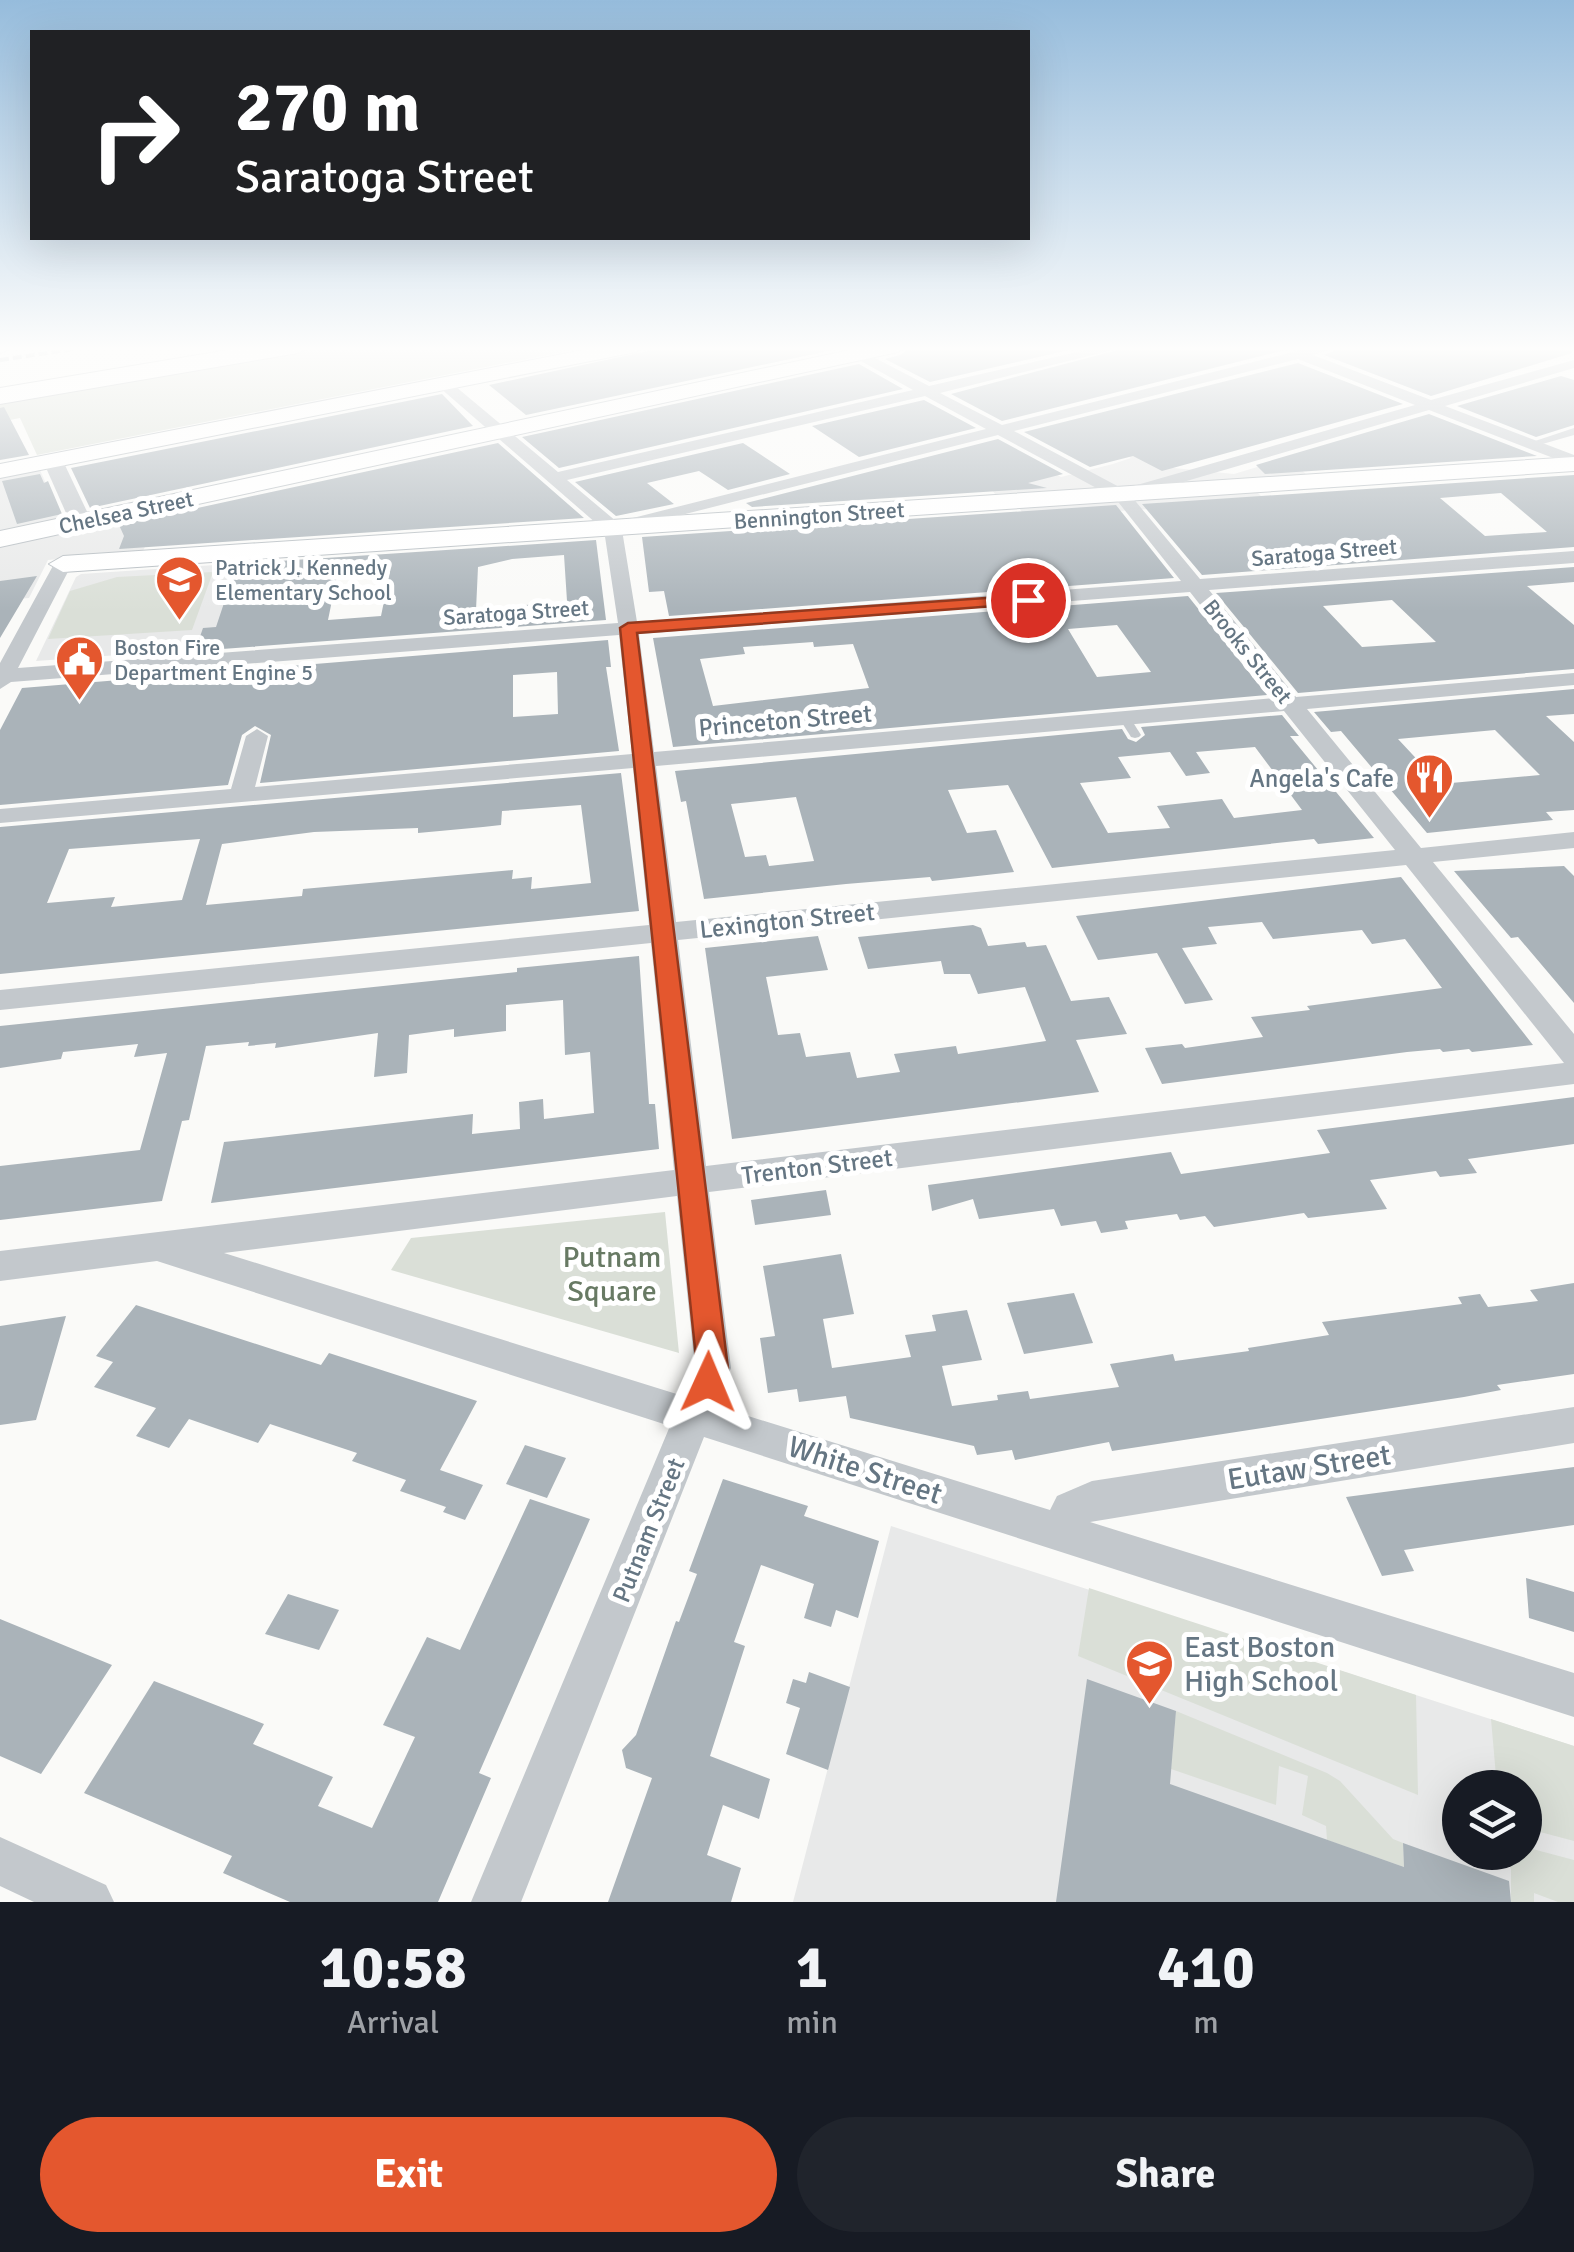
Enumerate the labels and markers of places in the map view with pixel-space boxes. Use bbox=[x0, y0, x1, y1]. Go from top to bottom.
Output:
school or university icon: Patrick J. Kennedy Elementary School bbox=[154, 554, 206, 622]
place label: Patrick J. Kennedy Elementary School bbox=[215, 554, 392, 606]
pin bbox=[986, 558, 1071, 643]
public building icon: Boston Fire Department Engine 5 bbox=[53, 634, 105, 702]
place label: Boston Fire Department Engine 5 bbox=[114, 634, 313, 686]
restaurant icon: Angela's Cafe bbox=[1403, 752, 1455, 820]
place label: Angela's Cafe bbox=[1249, 763, 1394, 794]
place label: East Boston High School bbox=[1184, 1629, 1338, 1700]
school or university icon: East Boston High School bbox=[1123, 1638, 1175, 1706]

